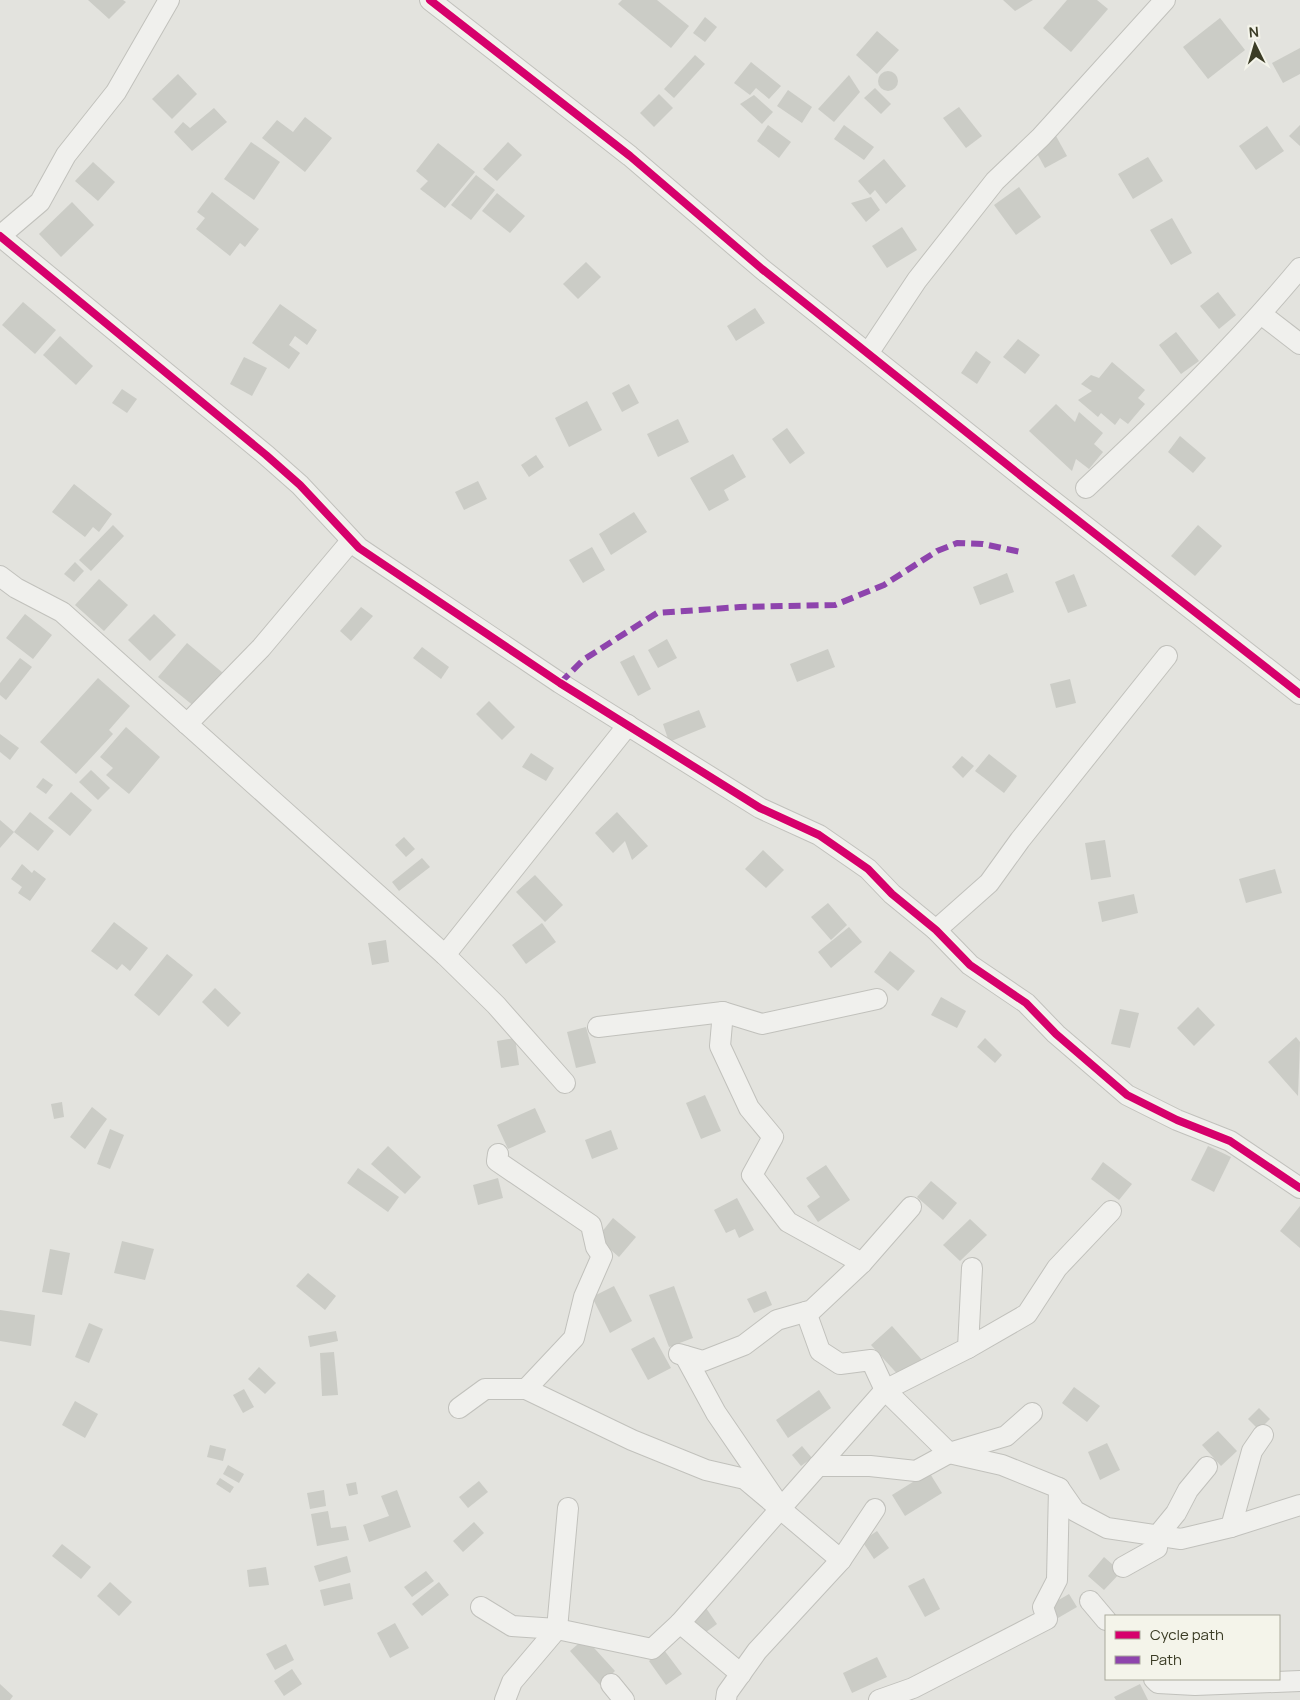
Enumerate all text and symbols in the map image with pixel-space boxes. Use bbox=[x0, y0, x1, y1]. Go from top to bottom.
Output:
north arrow bbox=[1230, 20, 1280, 70]
text: N bbox=[1248, 22, 1260, 41]
legend bbox=[1105, 1615, 1280, 1680]
text: Cycle path bbox=[1150, 1624, 1224, 1645]
text: Path bbox=[1150, 1649, 1182, 1670]

